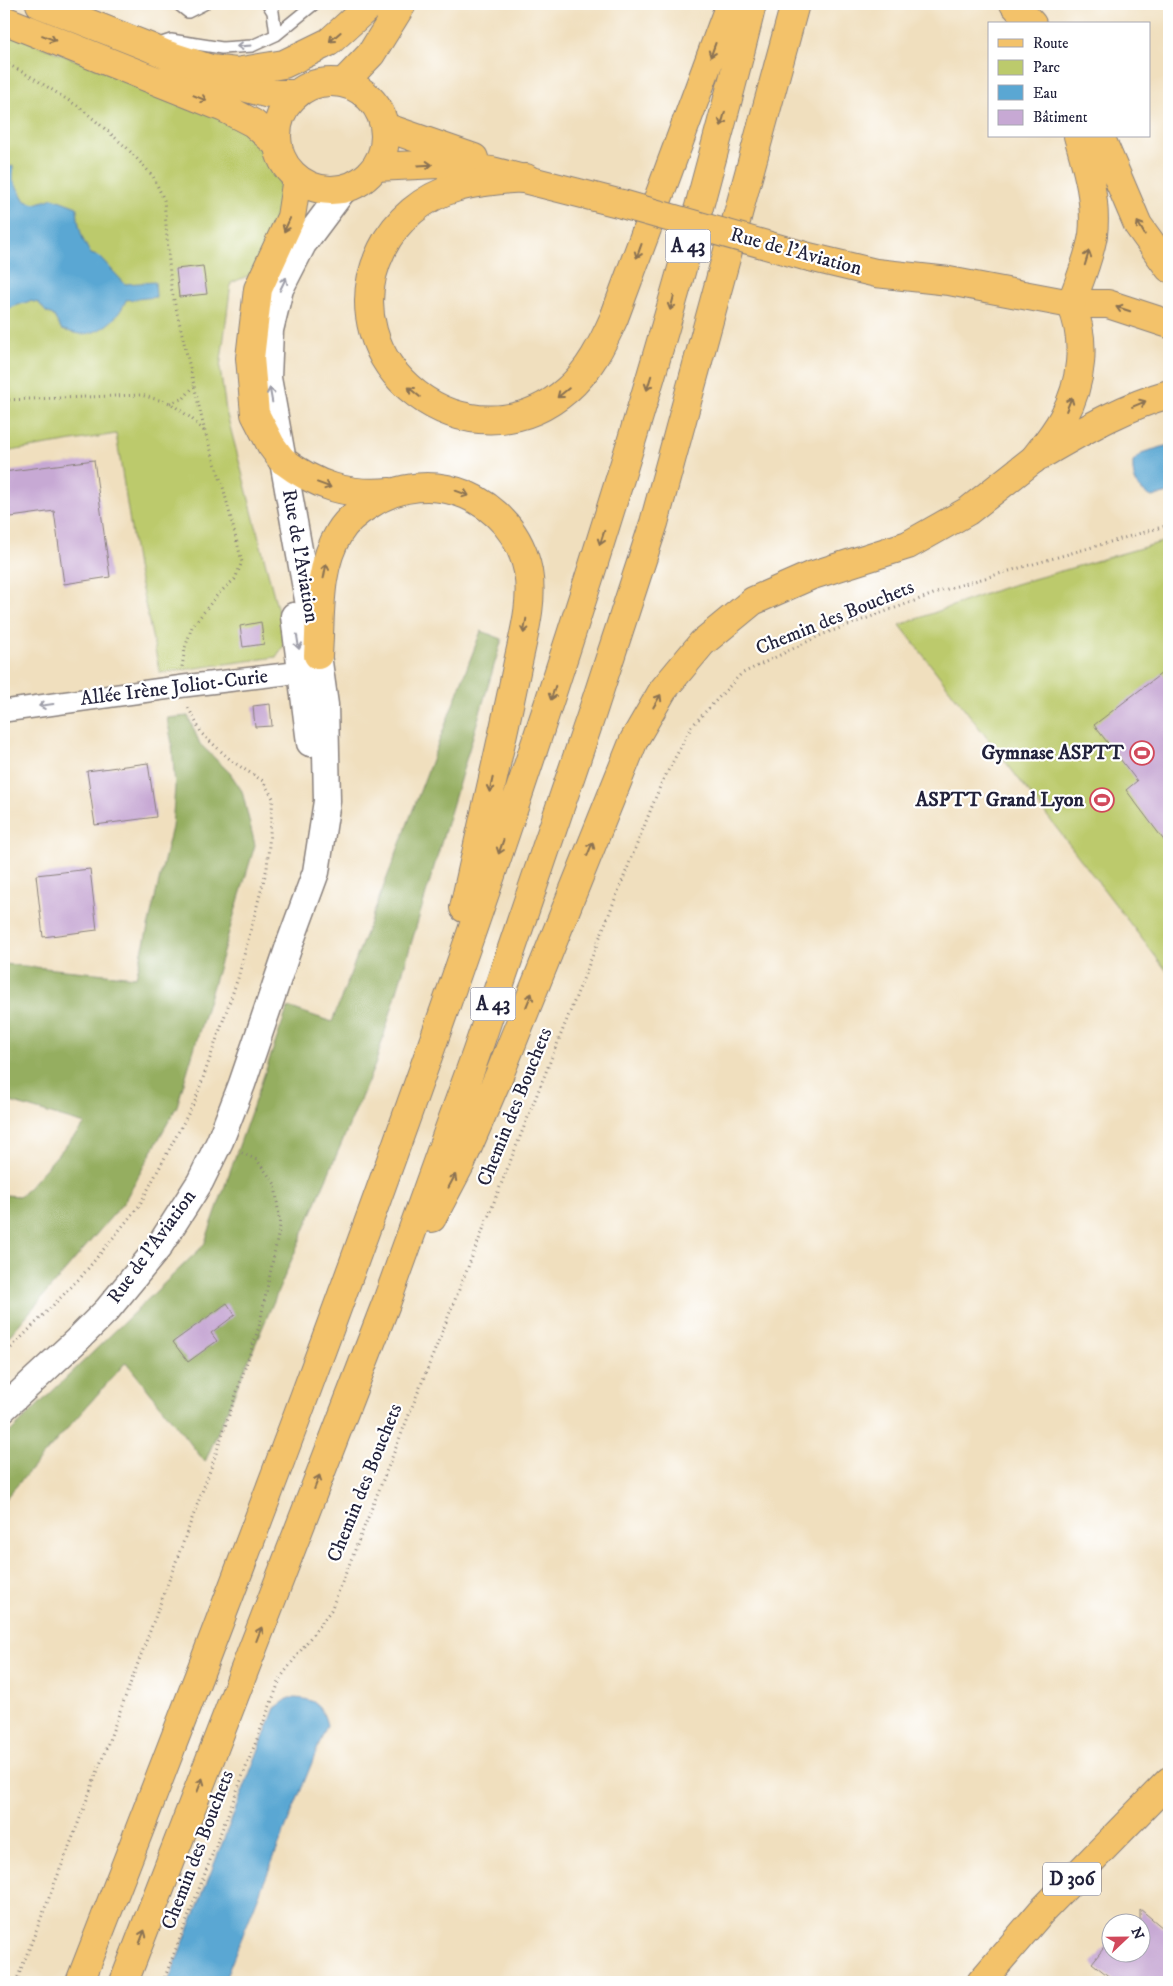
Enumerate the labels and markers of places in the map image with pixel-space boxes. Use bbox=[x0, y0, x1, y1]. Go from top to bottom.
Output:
sports icon: Gymnase ASPTT bbox=[1129, 740, 1155, 766]
place label: Gymnase ASPTT bbox=[981, 741, 1125, 766]
sports icon: ASPTT Grand Lyon bbox=[1089, 787, 1115, 813]
place label: ASPTT Grand Lyon bbox=[915, 788, 1085, 813]

